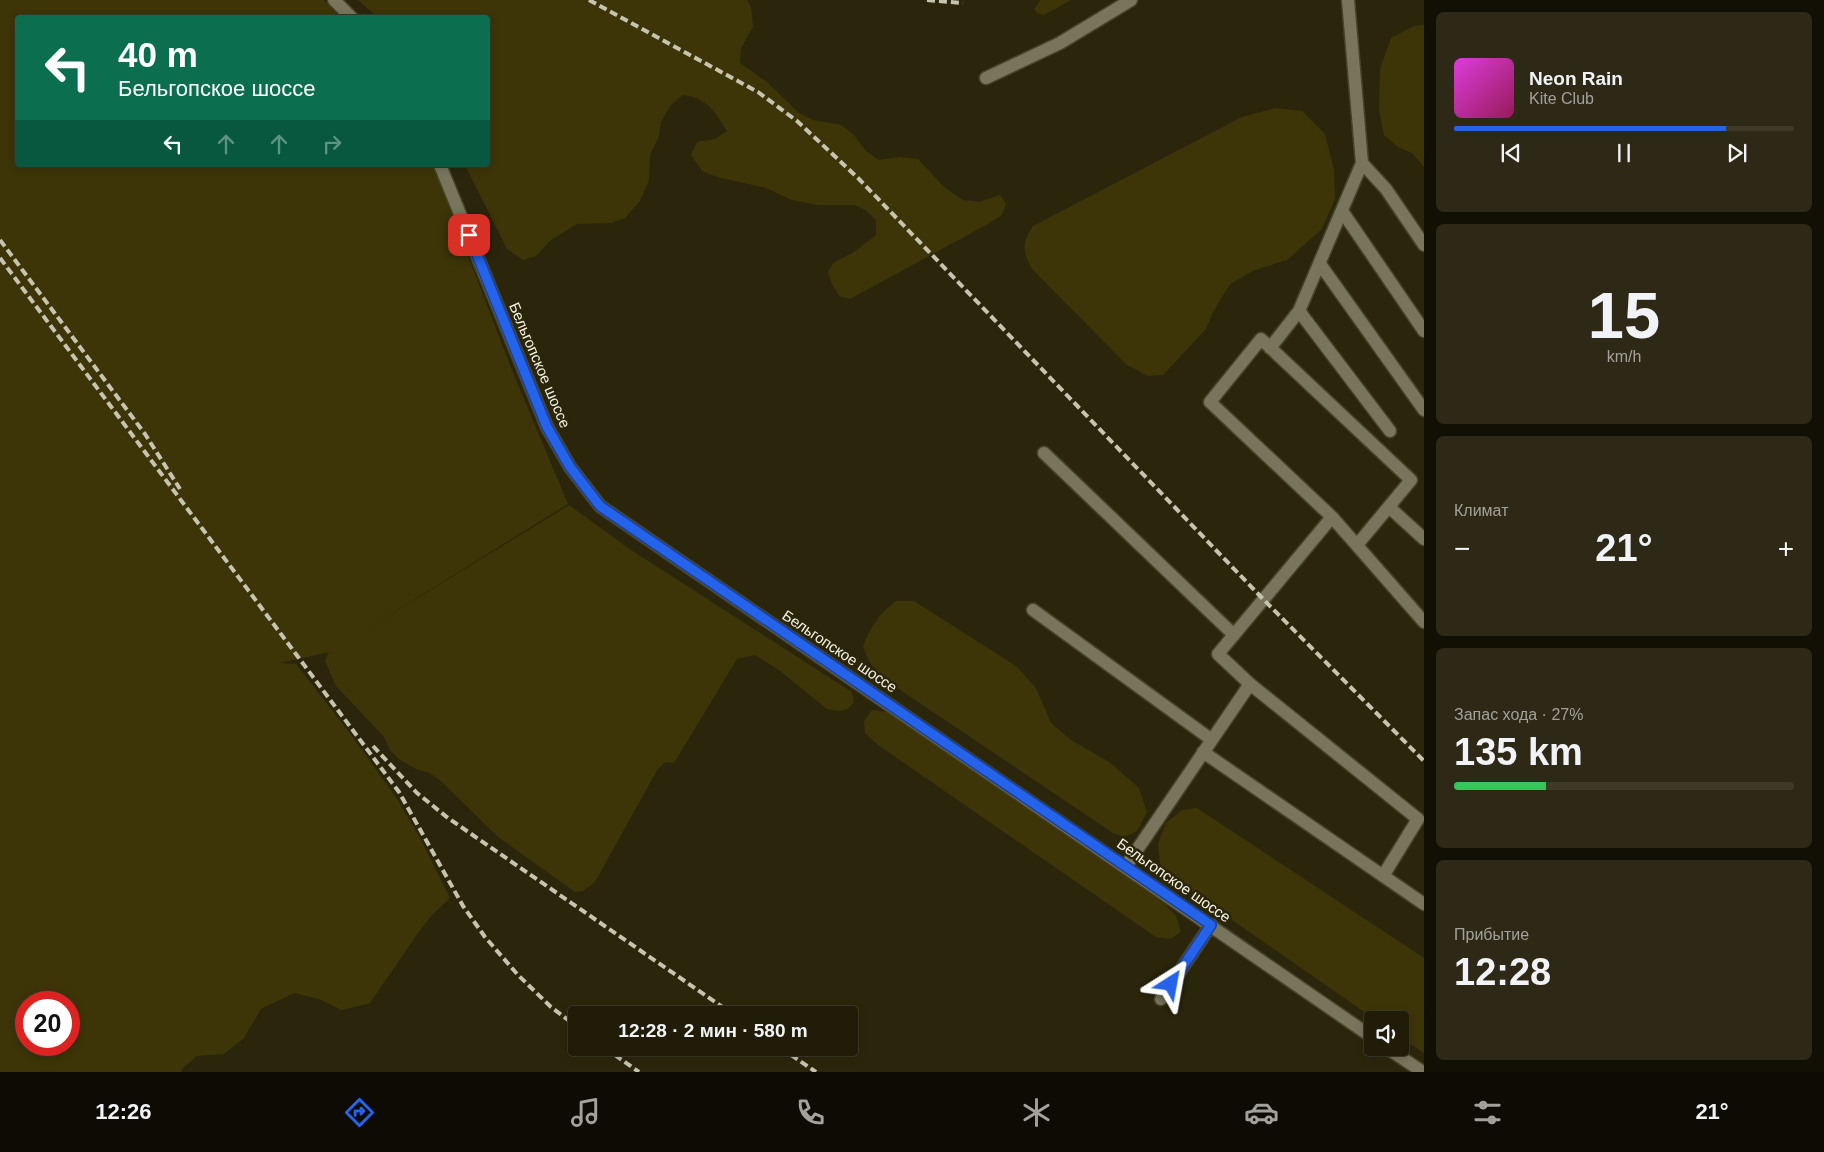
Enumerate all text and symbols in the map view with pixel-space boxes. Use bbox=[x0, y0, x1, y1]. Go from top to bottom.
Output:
icon: left bbox=[35, 35, 100, 100]
text: 40 m bbox=[118, 35, 198, 74]
text: Neon Rain bbox=[1529, 68, 1623, 89]
text: Бельгопское шоссе bbox=[118, 76, 316, 101]
text: Kite Club bbox=[1529, 90, 1594, 107]
icon: left bbox=[159, 130, 187, 158]
icon: ahead bbox=[212, 130, 240, 158]
icon: ahead bbox=[265, 130, 293, 158]
icon: right bbox=[318, 130, 346, 158]
icon: previous bbox=[1497, 139, 1525, 167]
icon: pause bbox=[1610, 139, 1638, 167]
icon: next bbox=[1723, 139, 1751, 167]
pin bbox=[448, 214, 490, 256]
icon: arrive bbox=[455, 221, 483, 249]
text: 15 bbox=[1588, 279, 1660, 352]
street label: Бельгопское шоссе bbox=[506, 300, 574, 430]
text: km/h bbox=[1607, 348, 1641, 365]
text: Климат bbox=[1454, 502, 1508, 519]
text: 21° bbox=[1595, 527, 1653, 569]
text: − bbox=[1454, 533, 1470, 564]
text: + bbox=[1778, 533, 1794, 564]
street label: Бельгопское шоссе bbox=[779, 606, 901, 696]
text: Запас хода · 27% bbox=[1454, 706, 1583, 723]
text: 135 km bbox=[1454, 731, 1583, 773]
street label: Бельгопское шоссе bbox=[1114, 834, 1234, 926]
text: Прибытие bbox=[1454, 926, 1529, 943]
text: 12:28 bbox=[1454, 951, 1551, 993]
position arrow bbox=[1144, 957, 1196, 1009]
speed limit sign: 20 bbox=[15, 991, 80, 1056]
map controls bbox=[1364, 1011, 1409, 1056]
button: sound bbox=[1364, 1011, 1409, 1056]
text: 12:28 · 2 мин · 580 m bbox=[618, 1020, 808, 1041]
icon: directions bbox=[342, 1095, 377, 1130]
icon: music bbox=[568, 1095, 603, 1130]
icon: phone bbox=[793, 1095, 828, 1130]
icon: climate bbox=[1019, 1095, 1054, 1130]
icon: car bbox=[1244, 1095, 1279, 1130]
icon: filters bbox=[1470, 1095, 1505, 1130]
text: 12:26 bbox=[95, 1099, 152, 1124]
text: 21° bbox=[1695, 1099, 1729, 1124]

